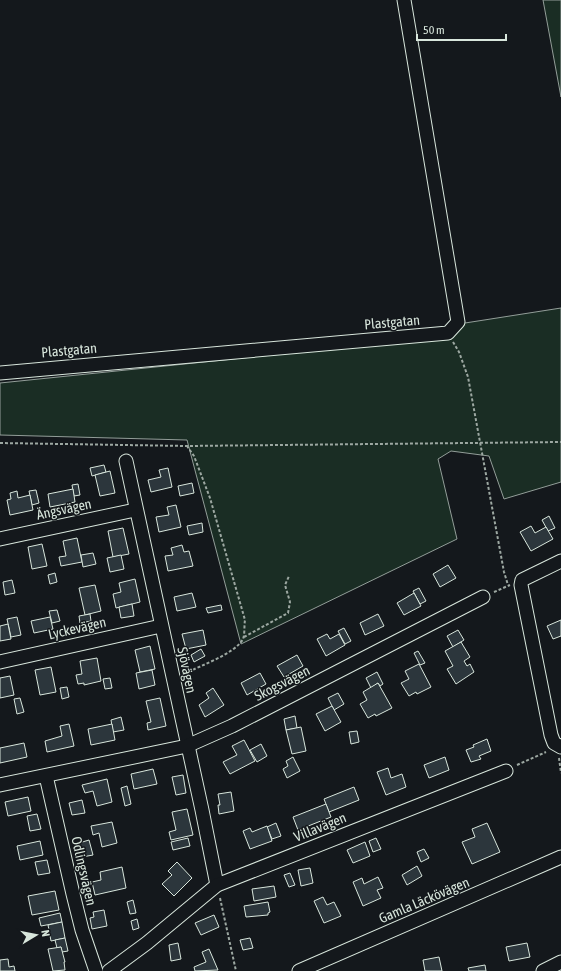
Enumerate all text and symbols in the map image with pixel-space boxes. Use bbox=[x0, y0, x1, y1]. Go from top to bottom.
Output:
scale bar bbox=[417, 16, 506, 42]
text: 50 m bbox=[423, 23, 445, 37]
street label: Plastgatan bbox=[364, 312, 420, 332]
street label: Plastgatan bbox=[41, 340, 97, 360]
street label: Ängsvägen bbox=[35, 495, 93, 523]
street label: Lyckevägen bbox=[46, 614, 108, 642]
street label: Sjövägen bbox=[174, 646, 200, 694]
street label: Skogsvägen bbox=[251, 662, 313, 704]
street label: Villavägen bbox=[291, 809, 349, 845]
street label: Odlingsvägen bbox=[68, 835, 100, 907]
street label: Gamla Läckövägen bbox=[376, 874, 472, 926]
north arrow bbox=[16, 915, 56, 955]
text: N bbox=[39, 929, 52, 938]

